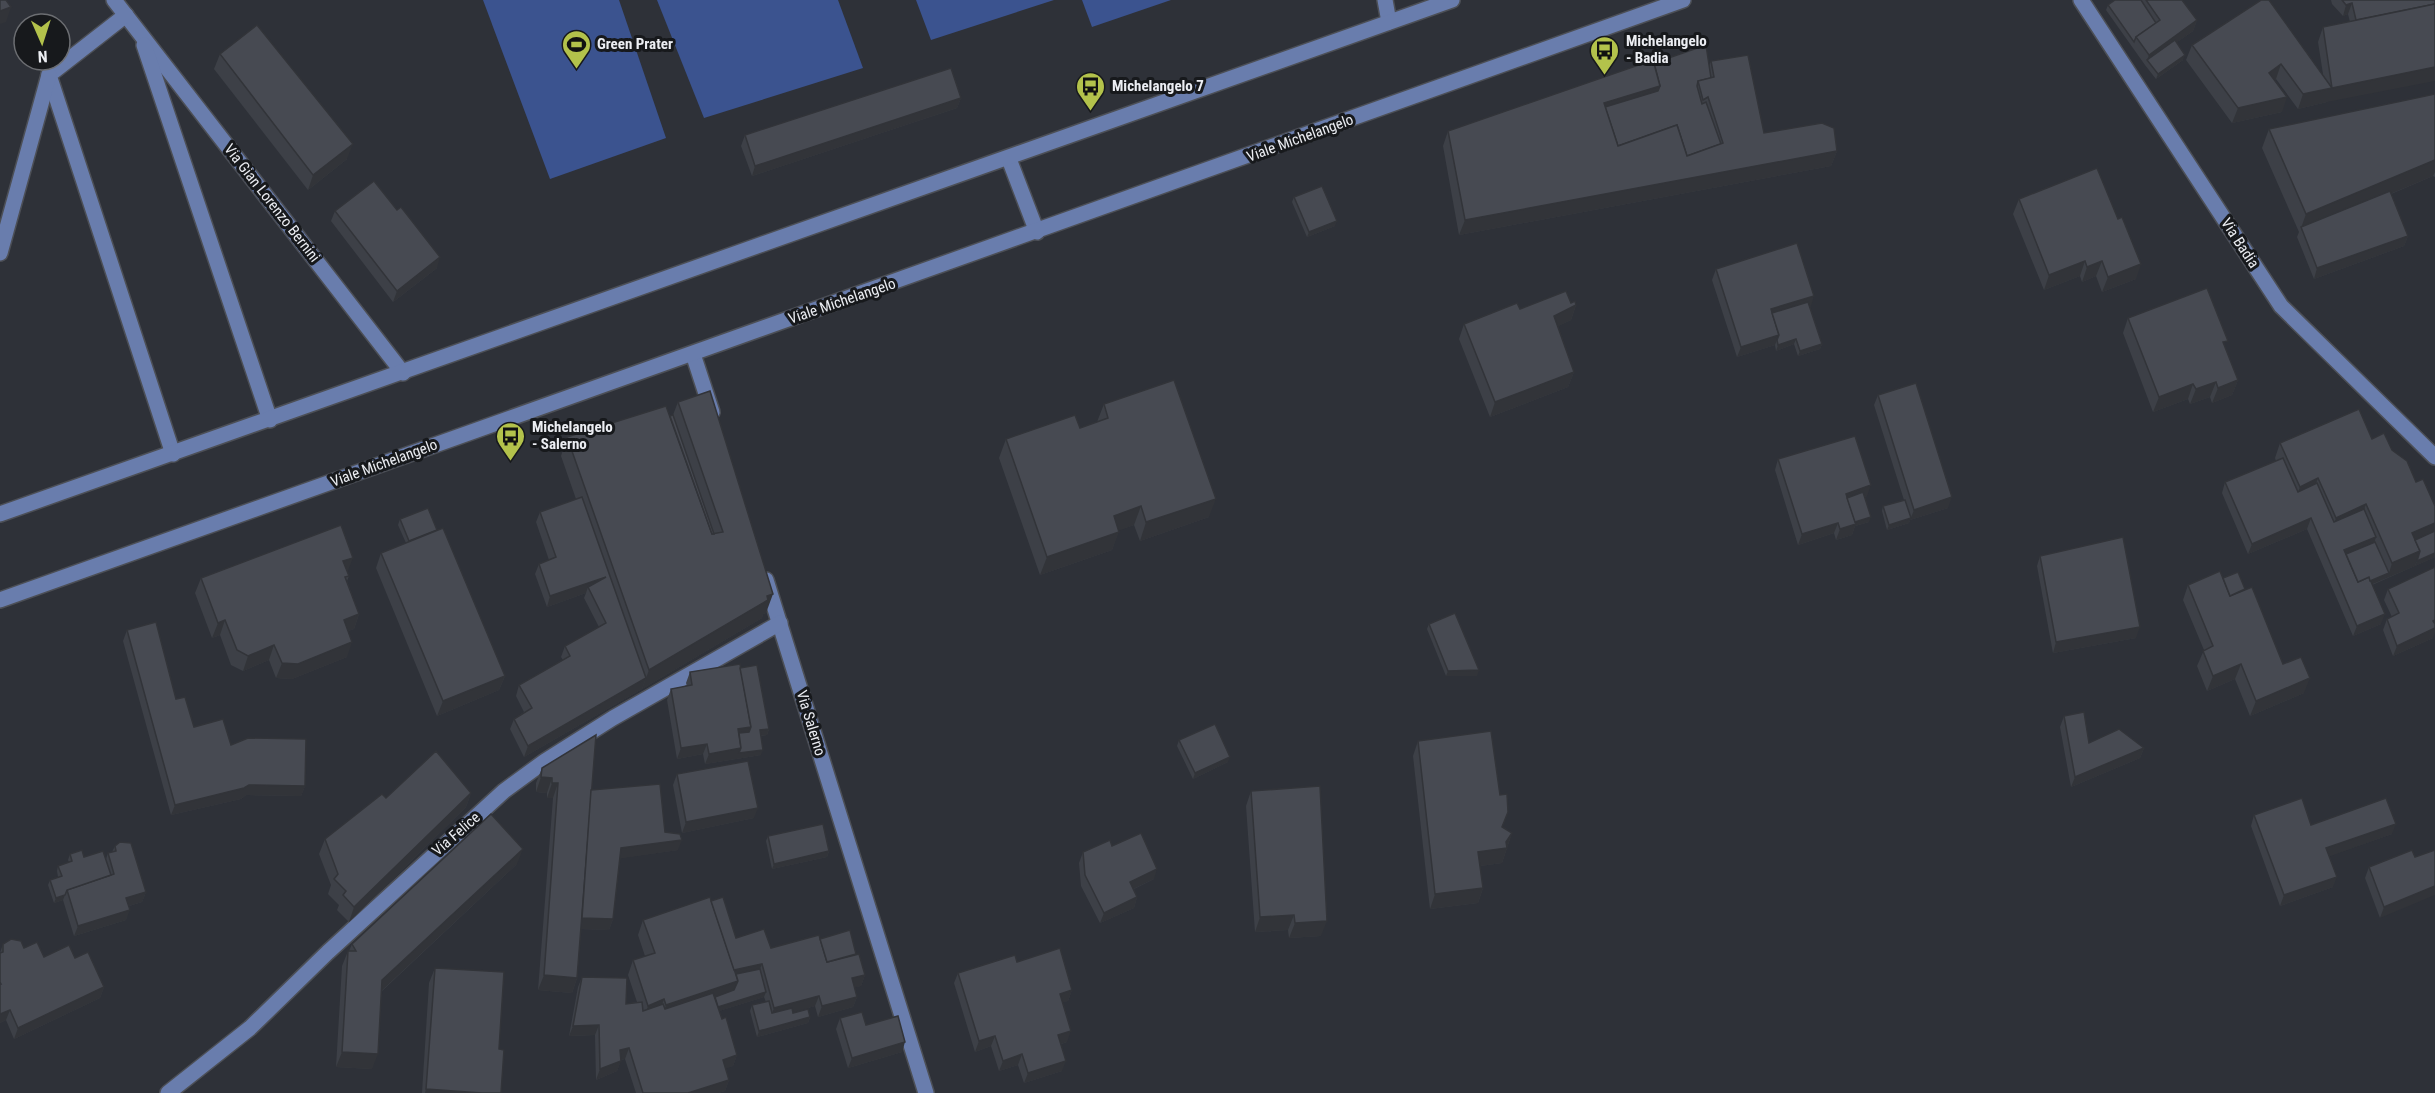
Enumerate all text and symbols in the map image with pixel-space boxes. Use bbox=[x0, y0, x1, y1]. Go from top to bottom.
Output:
north arrow bbox=[12, 12, 72, 72]
sports icon: Green Prater bbox=[560, 28, 592, 70]
place label: Michelangelo - Badia bbox=[1626, 32, 1707, 67]
bus stop icon: Michelangelo - Badia bbox=[1589, 34, 1621, 76]
place label: Green Prater bbox=[597, 35, 673, 53]
text: N bbox=[37, 47, 48, 66]
bus stop icon: Michelangelo 7 bbox=[1075, 70, 1107, 112]
place label: Michelangelo 7 bbox=[1112, 77, 1204, 95]
street label: Viale Michelangelo bbox=[1244, 110, 1356, 166]
street label: Via Gian Lorenzo Bernini bbox=[220, 140, 324, 266]
street label: Via Badia bbox=[2217, 215, 2263, 271]
street label: Viale Michelangelo bbox=[786, 274, 898, 328]
place label: Michelangelo - Salerno bbox=[532, 418, 613, 453]
bus stop icon: Michelangelo - Salerno bbox=[495, 420, 527, 462]
street label: Viale Michelangelo bbox=[328, 435, 440, 491]
street label: Via Salerno bbox=[793, 688, 829, 758]
street label: Via Felice bbox=[428, 808, 484, 860]

